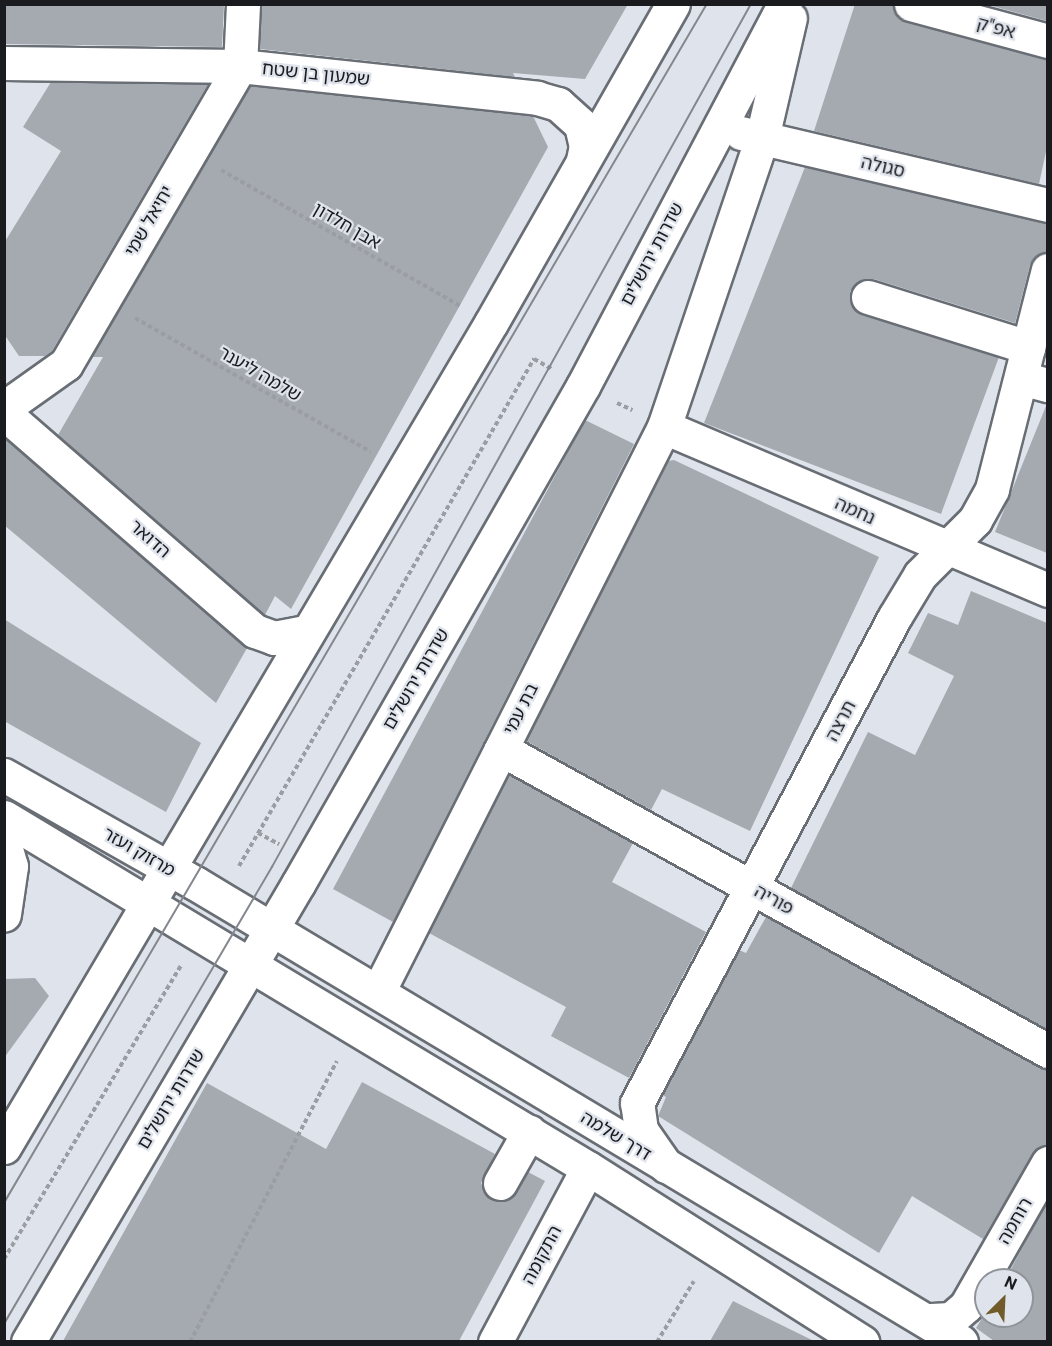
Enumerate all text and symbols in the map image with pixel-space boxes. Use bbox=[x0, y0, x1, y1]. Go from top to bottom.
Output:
street label: אפ"ק bbox=[974, 13, 1018, 43]
street label: שמעון בן שטח bbox=[261, 58, 371, 90]
street label: סגולה bbox=[859, 151, 907, 183]
street label: יחיאל שמי bbox=[120, 182, 178, 260]
street label: אבן חלדון bbox=[309, 198, 385, 254]
street label: שדרות ירושלים bbox=[616, 199, 688, 309]
street label: שלמה ליענר bbox=[215, 342, 305, 406]
street label: נחמה bbox=[831, 493, 879, 529]
street label: הדואר bbox=[125, 515, 175, 563]
street label: שדרות ירושלים bbox=[378, 625, 454, 733]
street label: בת עמי bbox=[499, 680, 543, 738]
street label: תרצה bbox=[821, 697, 861, 745]
street label: מרזוק ועזר bbox=[99, 823, 179, 881]
street label: פוריה bbox=[751, 880, 797, 920]
street label: שדרות ירושלים bbox=[133, 1045, 209, 1153]
street label: דרך שלמה bbox=[577, 1107, 655, 1165]
street label: רוחמה bbox=[993, 1194, 1037, 1248]
street label: התקומה bbox=[518, 1222, 566, 1288]
north arrow bbox=[974, 1268, 1034, 1328]
text: N bbox=[1002, 1272, 1020, 1294]

